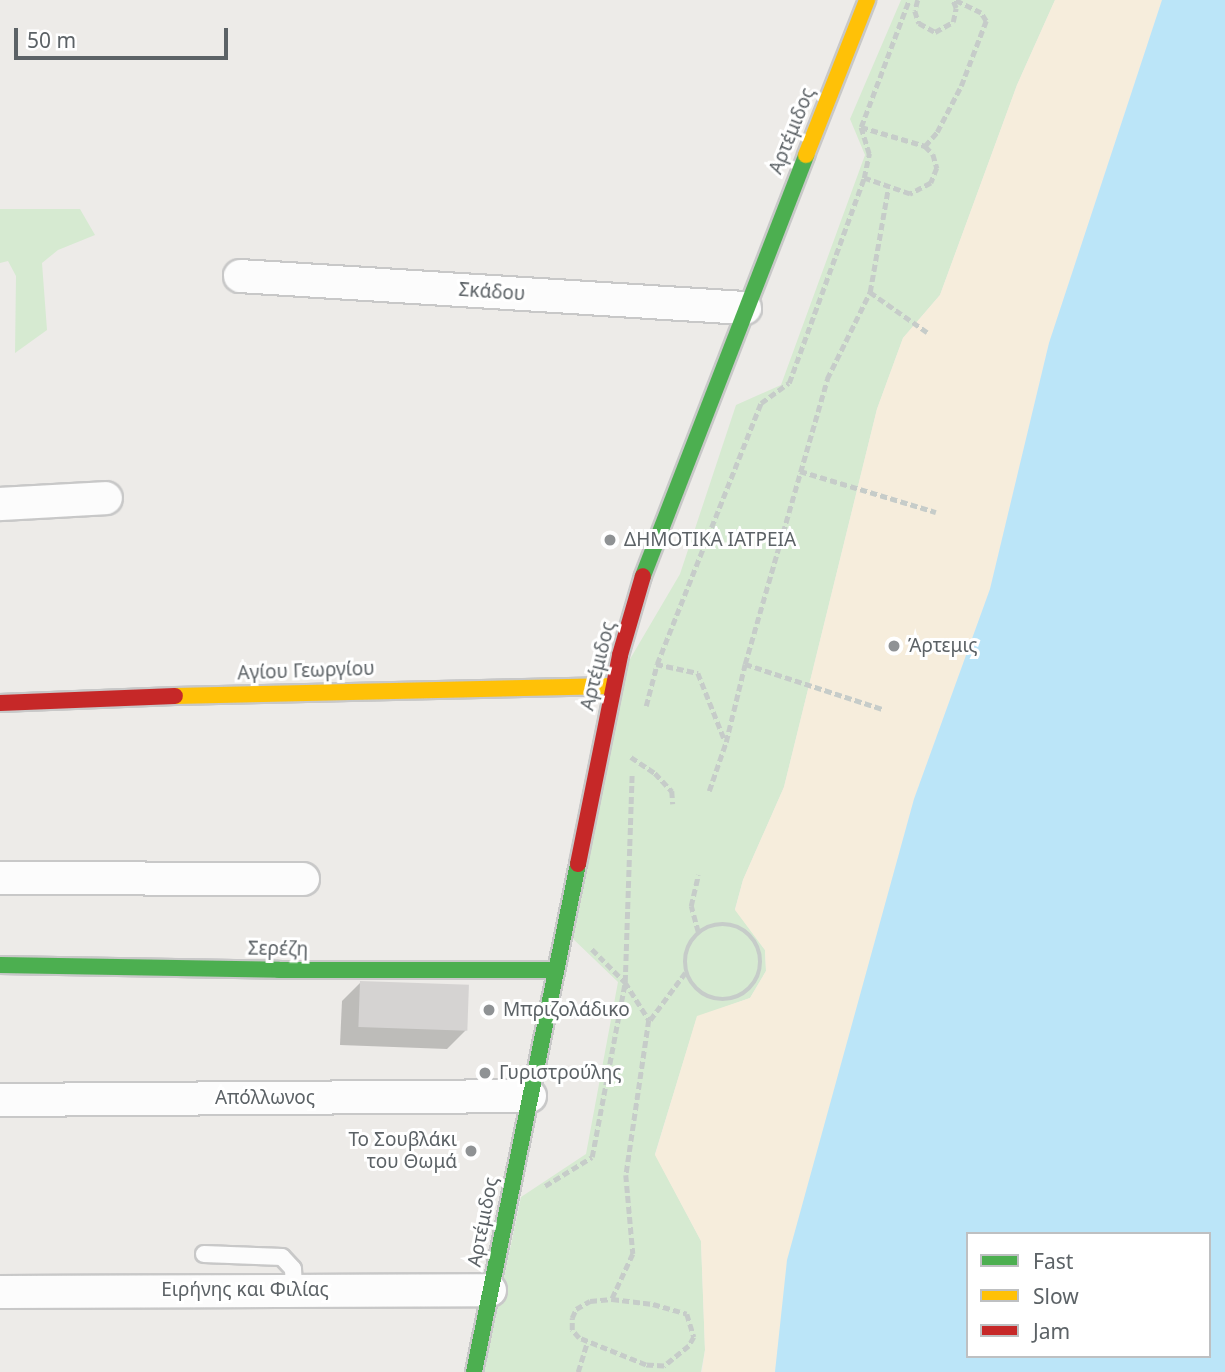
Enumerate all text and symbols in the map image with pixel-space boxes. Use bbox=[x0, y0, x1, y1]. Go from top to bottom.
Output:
scale bar bbox=[18, 14, 231, 58]
text: 50 m bbox=[27, 26, 76, 54]
street label: Αρτέμιδος bbox=[764, 85, 820, 177]
street label: Σκάδου bbox=[458, 278, 526, 306]
place label: ΔΗΜΟΤΙΚΑ ΙΑΤΡΕΙΑ bbox=[624, 529, 796, 551]
marker: ΔΗΜΟΤΙΚΑ ΙΑΤΡΕΙΑ bbox=[602, 532, 618, 548]
street label: Αρτέμιδος bbox=[576, 619, 620, 713]
place label: Άρτεμις bbox=[908, 635, 978, 657]
marker: Άρτεμις bbox=[886, 638, 902, 654]
street label: Αγίου Γεωργίου bbox=[237, 657, 375, 685]
street label: Σερέζη bbox=[248, 937, 308, 961]
place label: Μπριζολάδικο bbox=[503, 999, 630, 1021]
marker: Μπριζολάδικο bbox=[481, 1002, 497, 1018]
place label: Γυριστρούλης bbox=[499, 1062, 622, 1084]
marker: Γυριστρούλης bbox=[477, 1065, 493, 1081]
street label: Απόλλωνος bbox=[215, 1087, 315, 1109]
place label: Το Σουβλάκι του Θωμά bbox=[348, 1129, 457, 1173]
marker: Το Σουβλάκι του Θωμά bbox=[463, 1143, 479, 1159]
street label: Αρτέμιδος bbox=[463, 1175, 503, 1269]
legend bbox=[966, 1232, 1211, 1358]
text: Fast bbox=[1033, 1247, 1073, 1275]
street label: Ειρήνης και Φιλίας bbox=[161, 1279, 329, 1301]
text: Slow bbox=[1033, 1282, 1079, 1310]
text: Jam bbox=[1033, 1317, 1070, 1345]

